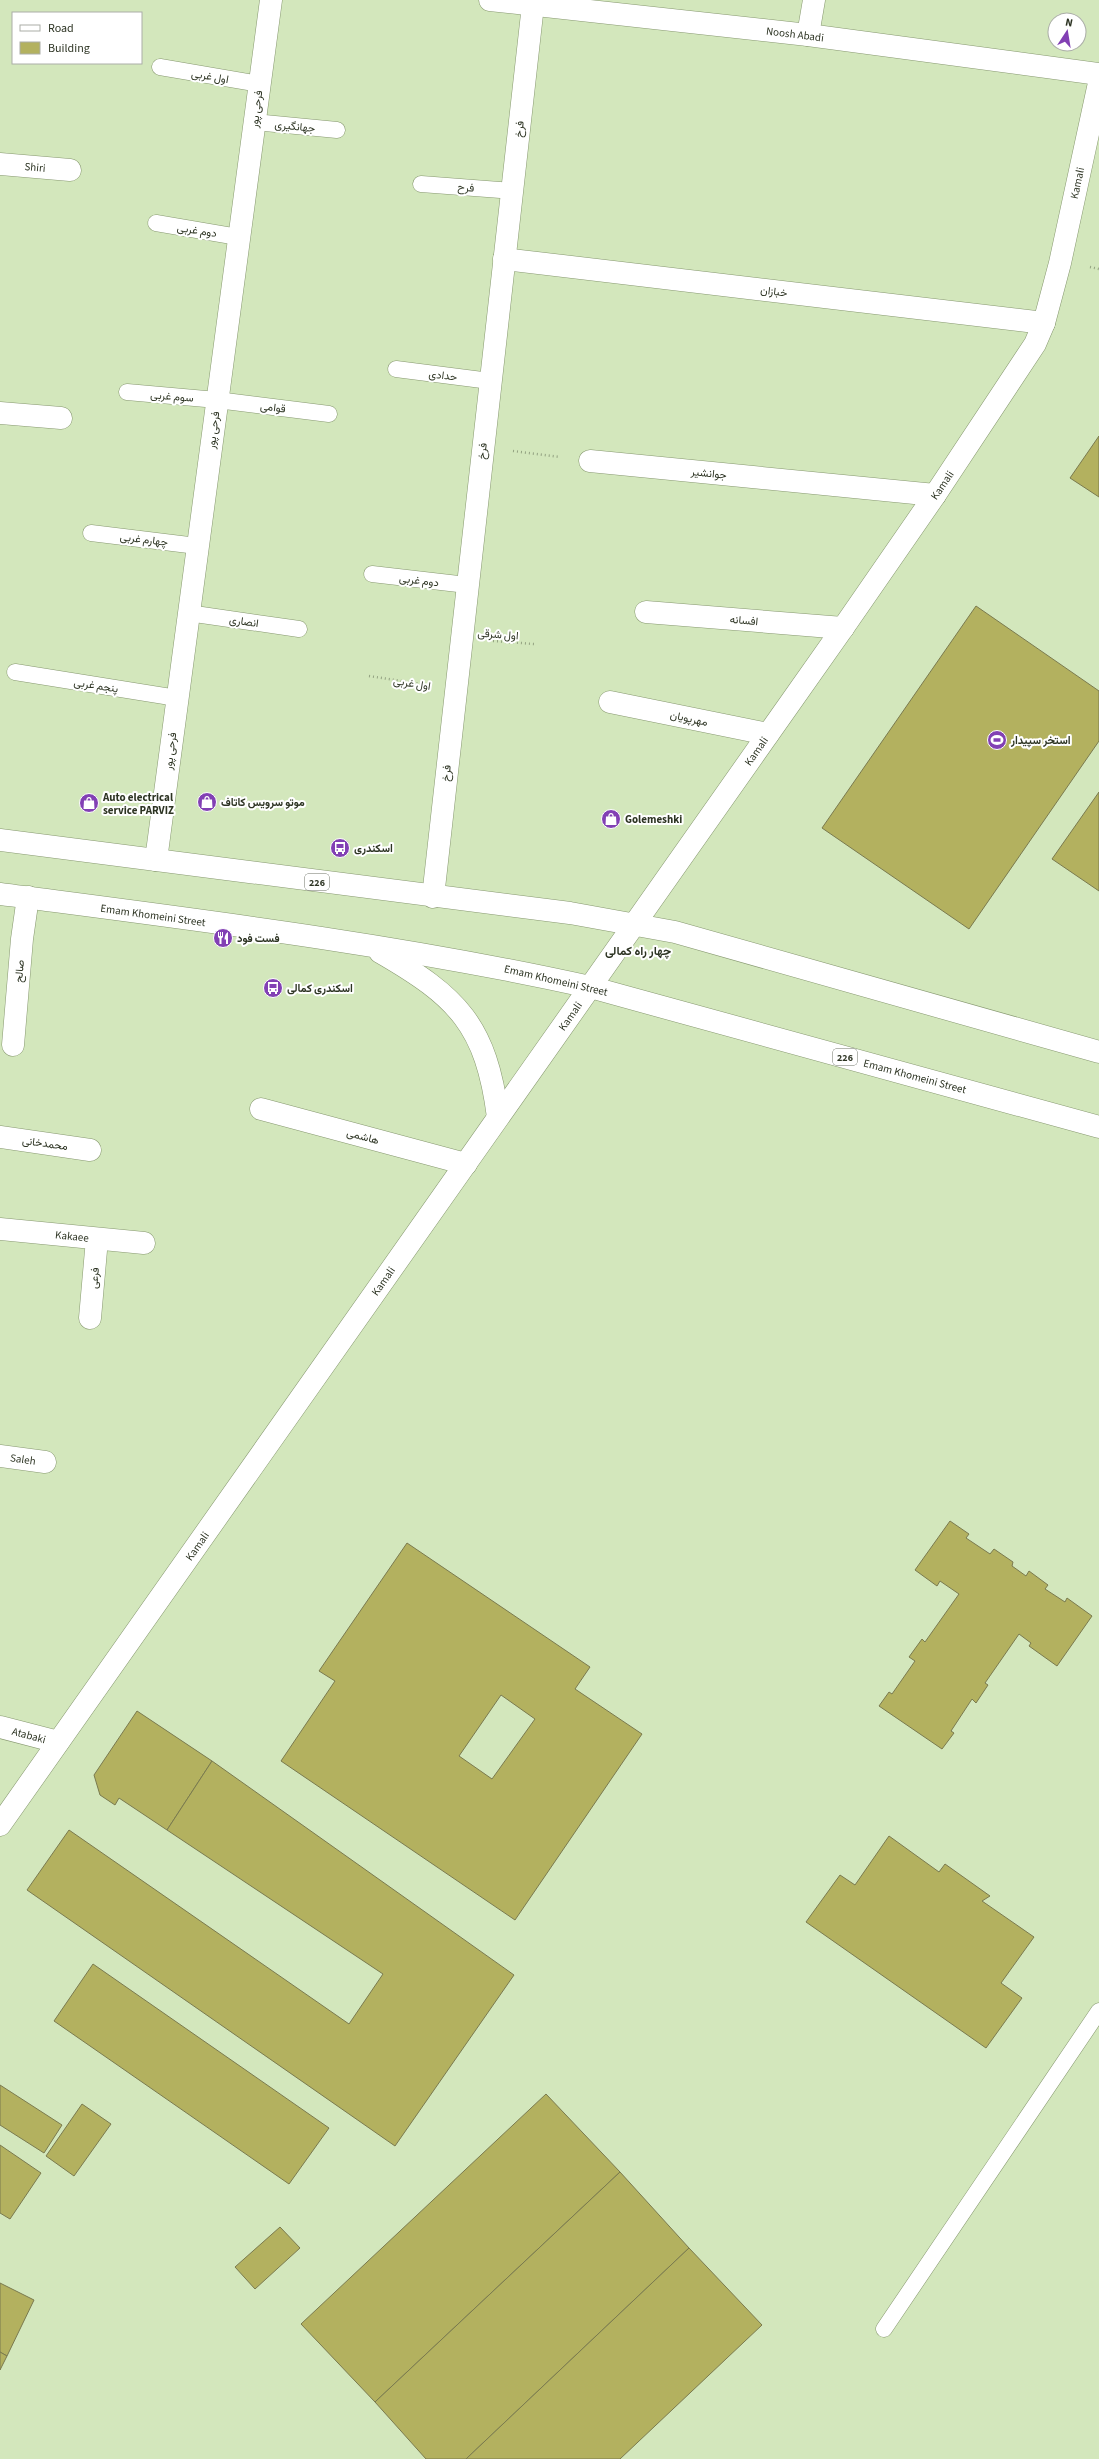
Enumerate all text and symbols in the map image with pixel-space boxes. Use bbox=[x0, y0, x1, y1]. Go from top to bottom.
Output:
legend bbox=[12, 12, 142, 64]
north arrow bbox=[1047, 12, 1087, 52]
text: N bbox=[1064, 15, 1074, 31]
text: Road bbox=[48, 20, 74, 37]
street label: Noosh Abadi bbox=[765, 24, 825, 45]
text: Building bbox=[48, 40, 90, 57]
street label: اول غربی bbox=[190, 66, 230, 87]
street label: فرحی پور bbox=[247, 89, 266, 130]
street label: جهانگیری bbox=[274, 117, 316, 136]
street label: فرخ bbox=[511, 120, 528, 138]
street label: Shiri bbox=[24, 159, 46, 176]
street label: Kamali bbox=[1067, 166, 1088, 200]
street label: فرح bbox=[457, 179, 475, 196]
street label: دوم غربی bbox=[176, 220, 218, 241]
street label: خبازان bbox=[760, 282, 788, 301]
street label: حدادی bbox=[428, 366, 458, 385]
street label: سوم غربی bbox=[150, 387, 195, 406]
street label: قوامی bbox=[259, 398, 287, 417]
street label: فرحی پور bbox=[204, 410, 223, 451]
street label: فرخ bbox=[474, 442, 491, 460]
street label: جوانشیر bbox=[689, 464, 728, 483]
street label: Kamali bbox=[927, 468, 958, 503]
street label: چهارم غربی bbox=[119, 529, 169, 550]
street label: دوم غربی bbox=[398, 571, 440, 590]
street label: انصاری bbox=[228, 612, 260, 631]
street label: افسانه bbox=[729, 612, 759, 629]
street label: اول شرقی bbox=[477, 626, 519, 643]
street label: اول غربی bbox=[392, 673, 432, 694]
street label: پنجم غربی bbox=[73, 675, 119, 696]
street label: مهرپویان bbox=[669, 707, 709, 730]
sports icon: استخر سپیدار bbox=[986, 729, 1008, 751]
street label: فرحی پور bbox=[161, 731, 180, 772]
place label: استخر سپیدار bbox=[1010, 733, 1071, 748]
street label: Kamali bbox=[741, 734, 772, 769]
street label: فرخ bbox=[438, 764, 455, 782]
place label: Auto electrical service PARVIZ bbox=[102, 790, 174, 818]
shop icon: موتو سرویس کاتاف bbox=[196, 791, 218, 813]
shop icon: Auto electrical service PARVIZ bbox=[78, 792, 100, 814]
place label: موتو سرویس کاتاف bbox=[221, 795, 305, 810]
shop icon: Golemeshki bbox=[600, 808, 622, 830]
place label: Golemeshki bbox=[625, 812, 682, 827]
bus stop icon: اسکندری bbox=[329, 837, 351, 859]
place label: اسکندری bbox=[354, 841, 393, 856]
road number: 226 bbox=[305, 874, 329, 890]
street label: Emam Khomeini Street bbox=[99, 901, 207, 930]
restaurant icon: فست فود bbox=[212, 927, 234, 949]
place label: فست فود bbox=[237, 931, 280, 946]
district label: چهار راه کمالی bbox=[605, 943, 671, 960]
street label: صالح bbox=[11, 959, 28, 983]
street label: Emam Khomeini Street bbox=[503, 961, 609, 1000]
bus stop icon: اسکندری کمالی bbox=[262, 977, 284, 999]
place label: اسکندری کمالی bbox=[287, 981, 353, 996]
street label: Kamali bbox=[555, 999, 586, 1034]
road number: 226 bbox=[833, 1049, 857, 1065]
street label: Emam Khomeini Street bbox=[862, 1056, 968, 1097]
street label: هاشمی bbox=[345, 1125, 381, 1148]
street label: محمدخانی bbox=[21, 1133, 69, 1154]
street label: Kakaee bbox=[54, 1227, 90, 1246]
street label: Kamali bbox=[368, 1264, 399, 1299]
street label: فرعی bbox=[86, 1267, 103, 1289]
street label: Saleh bbox=[9, 1450, 37, 1469]
street label: Kamali bbox=[182, 1529, 213, 1564]
street label: Atabaki bbox=[10, 1724, 47, 1747]

